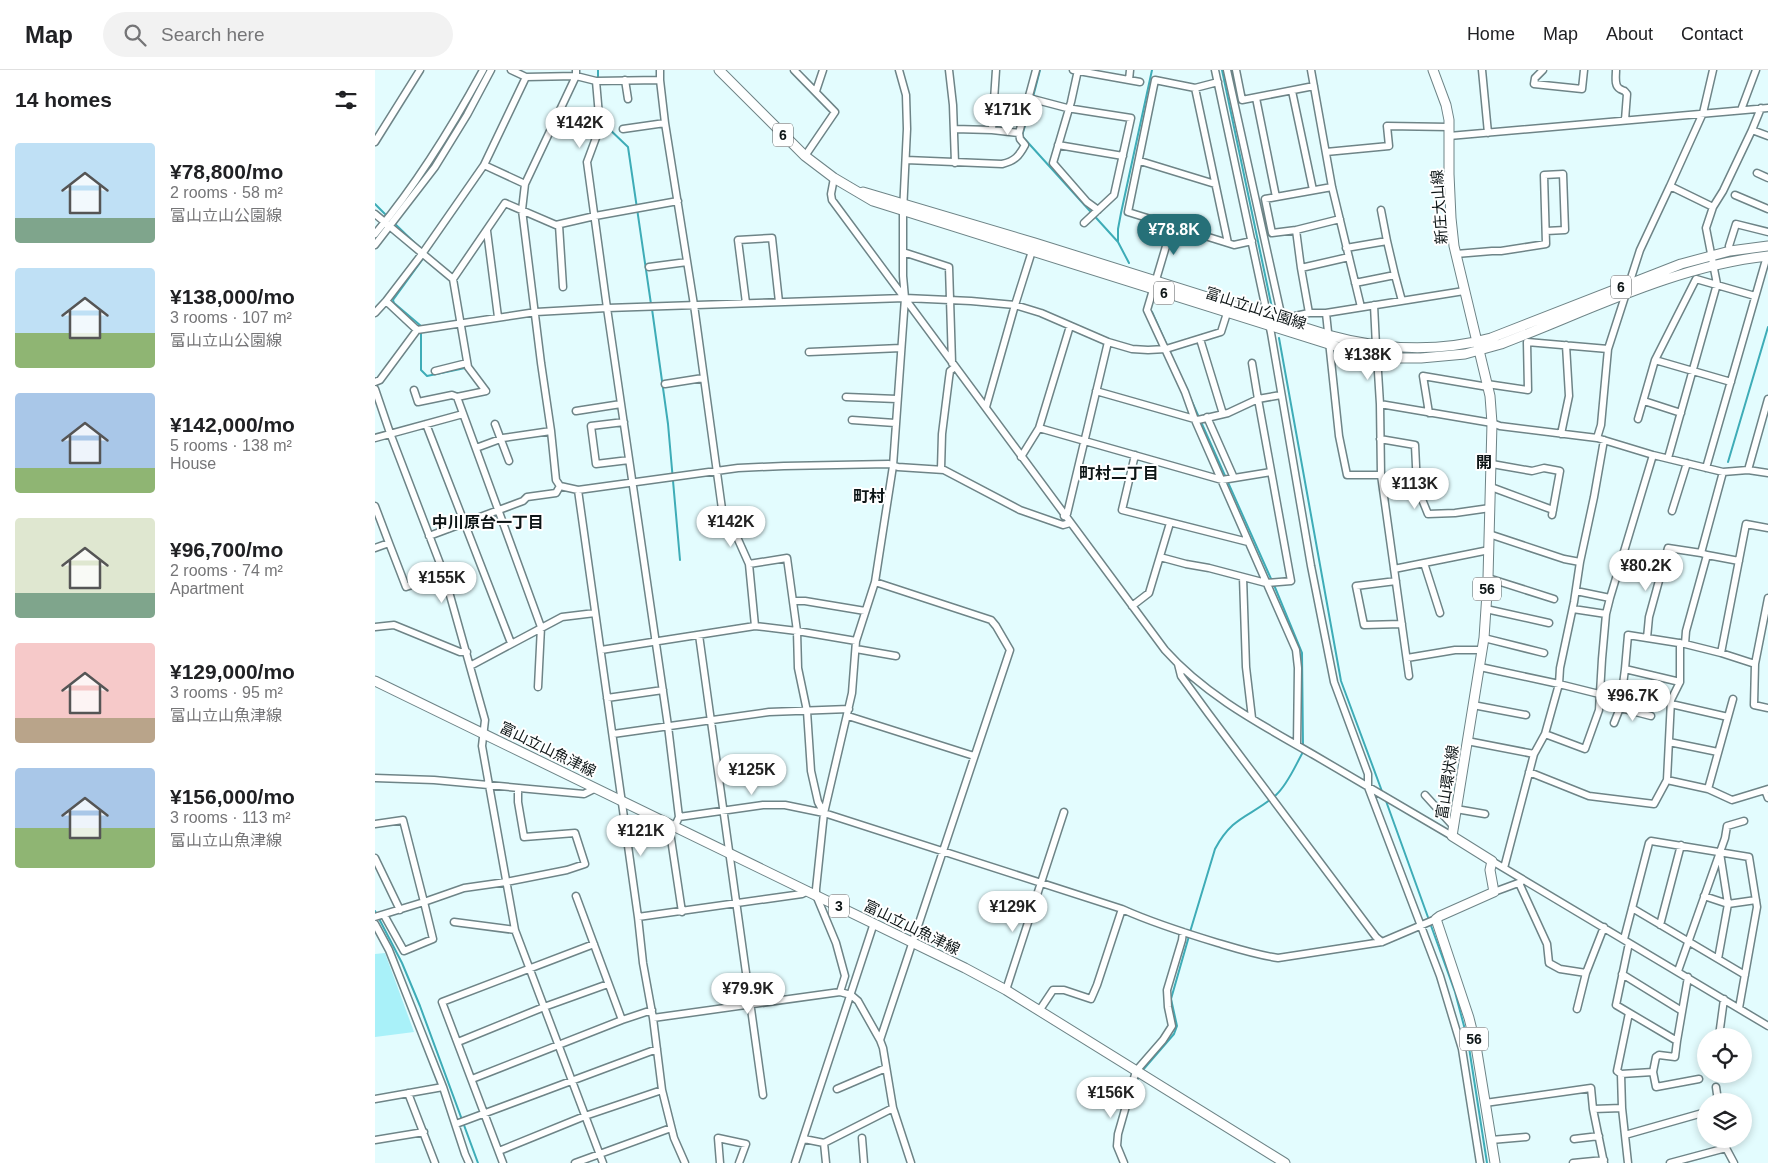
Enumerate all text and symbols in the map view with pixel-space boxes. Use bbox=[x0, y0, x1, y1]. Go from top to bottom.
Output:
search box bbox=[103, 12, 453, 57]
text: Map bbox=[25, 21, 73, 48]
icon: search bbox=[121, 21, 149, 49]
text: Search here bbox=[161, 24, 265, 45]
text: Home bbox=[1467, 24, 1515, 44]
text: Map bbox=[1543, 24, 1578, 44]
text: About bbox=[1606, 24, 1653, 44]
text: Contact bbox=[1681, 24, 1743, 44]
icon: filters bbox=[332, 86, 360, 114]
text: 14 homes bbox=[15, 88, 112, 111]
pin: ¥171K bbox=[973, 93, 1043, 136]
text: ¥171K bbox=[984, 101, 1032, 118]
pin: ¥142K bbox=[545, 106, 615, 149]
text: ¥142K bbox=[556, 114, 604, 131]
road number: 6 bbox=[773, 124, 793, 146]
text: ¥78,800/mo bbox=[170, 160, 283, 183]
icon: home bbox=[55, 163, 115, 223]
street label: 新庄大山線 bbox=[1428, 169, 1450, 245]
text: 2 rooms · 58 m² bbox=[170, 184, 283, 201]
text: 富山立山公園線 bbox=[170, 207, 282, 224]
pin: ¥78.8K bbox=[1133, 214, 1215, 256]
text: ¥78.8K bbox=[1148, 221, 1200, 238]
road number: 6 bbox=[1611, 276, 1631, 298]
road number: 6 bbox=[1154, 282, 1174, 304]
street label: 富山立山公園線 bbox=[1203, 284, 1309, 332]
text: ¥138,000/mo bbox=[170, 285, 295, 308]
icon: home bbox=[55, 288, 115, 348]
text: 3 rooms · 107 m² bbox=[170, 309, 292, 326]
text: 富山立山公園線 bbox=[170, 332, 282, 349]
pin: ¥138K bbox=[1333, 338, 1403, 381]
text: ¥138K bbox=[1344, 346, 1392, 363]
icon: home bbox=[55, 413, 115, 473]
text: ¥142,000/mo bbox=[170, 413, 295, 436]
text: 5 rooms · 138 m² bbox=[170, 437, 292, 454]
district label: 開 bbox=[1476, 454, 1492, 471]
text: House bbox=[170, 455, 216, 472]
district label: 町村二丁目 bbox=[1079, 464, 1159, 482]
pin: ¥113K bbox=[1380, 468, 1450, 510]
text: ¥113K bbox=[1392, 475, 1438, 492]
district label: 町村 bbox=[853, 487, 885, 505]
pin: ¥142K bbox=[696, 506, 766, 548]
text: ¥142K bbox=[707, 513, 755, 530]
district label: 中川原台一丁目 bbox=[432, 514, 544, 531]
icon: home bbox=[55, 538, 115, 598]
text: ¥96,700/mo bbox=[170, 538, 283, 561]
pin: ¥80.2K bbox=[1605, 550, 1687, 592]
text: ¥80.2K bbox=[1620, 557, 1672, 574]
text: 2 rooms · 74 m² bbox=[170, 562, 283, 579]
pin: ¥155K bbox=[407, 562, 477, 604]
text: ¥155K bbox=[418, 569, 466, 586]
road number: 56 bbox=[1473, 578, 1501, 600]
text: Apartment bbox=[170, 580, 244, 597]
text: ¥129,000/mo bbox=[170, 660, 295, 683]
icon: home bbox=[55, 663, 115, 723]
pin: ¥96.7K bbox=[1592, 680, 1674, 722]
text: 3 rooms · 95 m² bbox=[170, 684, 283, 701]
text: ¥96.7K bbox=[1607, 687, 1659, 704]
text: 富山立山魚津線 bbox=[170, 707, 282, 724]
street label: 富山立山魚津線 bbox=[497, 718, 599, 780]
street label: 富山環状線 bbox=[1433, 744, 1461, 820]
pin: ¥125K bbox=[717, 754, 787, 796]
text: ¥125K bbox=[728, 761, 776, 778]
text: ¥156,000/mo bbox=[170, 785, 295, 808]
icon: home bbox=[55, 788, 115, 848]
text: 3 rooms · 113 m² bbox=[170, 809, 291, 826]
pin: ¥121K bbox=[606, 814, 676, 857]
text: ¥121K bbox=[617, 822, 665, 839]
text: 富山立山魚津線 bbox=[170, 832, 282, 849]
pin: ¥129K bbox=[978, 890, 1048, 933]
road number: 3 bbox=[829, 894, 849, 918]
street label: 富山立山魚津線 bbox=[861, 896, 963, 958]
text: ¥129K bbox=[989, 898, 1037, 915]
pin: ¥79.9K bbox=[707, 972, 789, 1015]
text: ¥79.9K bbox=[722, 980, 774, 997]
road number: 56 bbox=[1460, 1028, 1488, 1051]
map controls bbox=[1697, 1028, 1752, 1148]
button: locate bbox=[1697, 1028, 1752, 1083]
pin: ¥156K bbox=[1076, 1076, 1146, 1119]
text: ¥156K bbox=[1087, 1084, 1135, 1101]
button: layers bbox=[1697, 1093, 1752, 1148]

